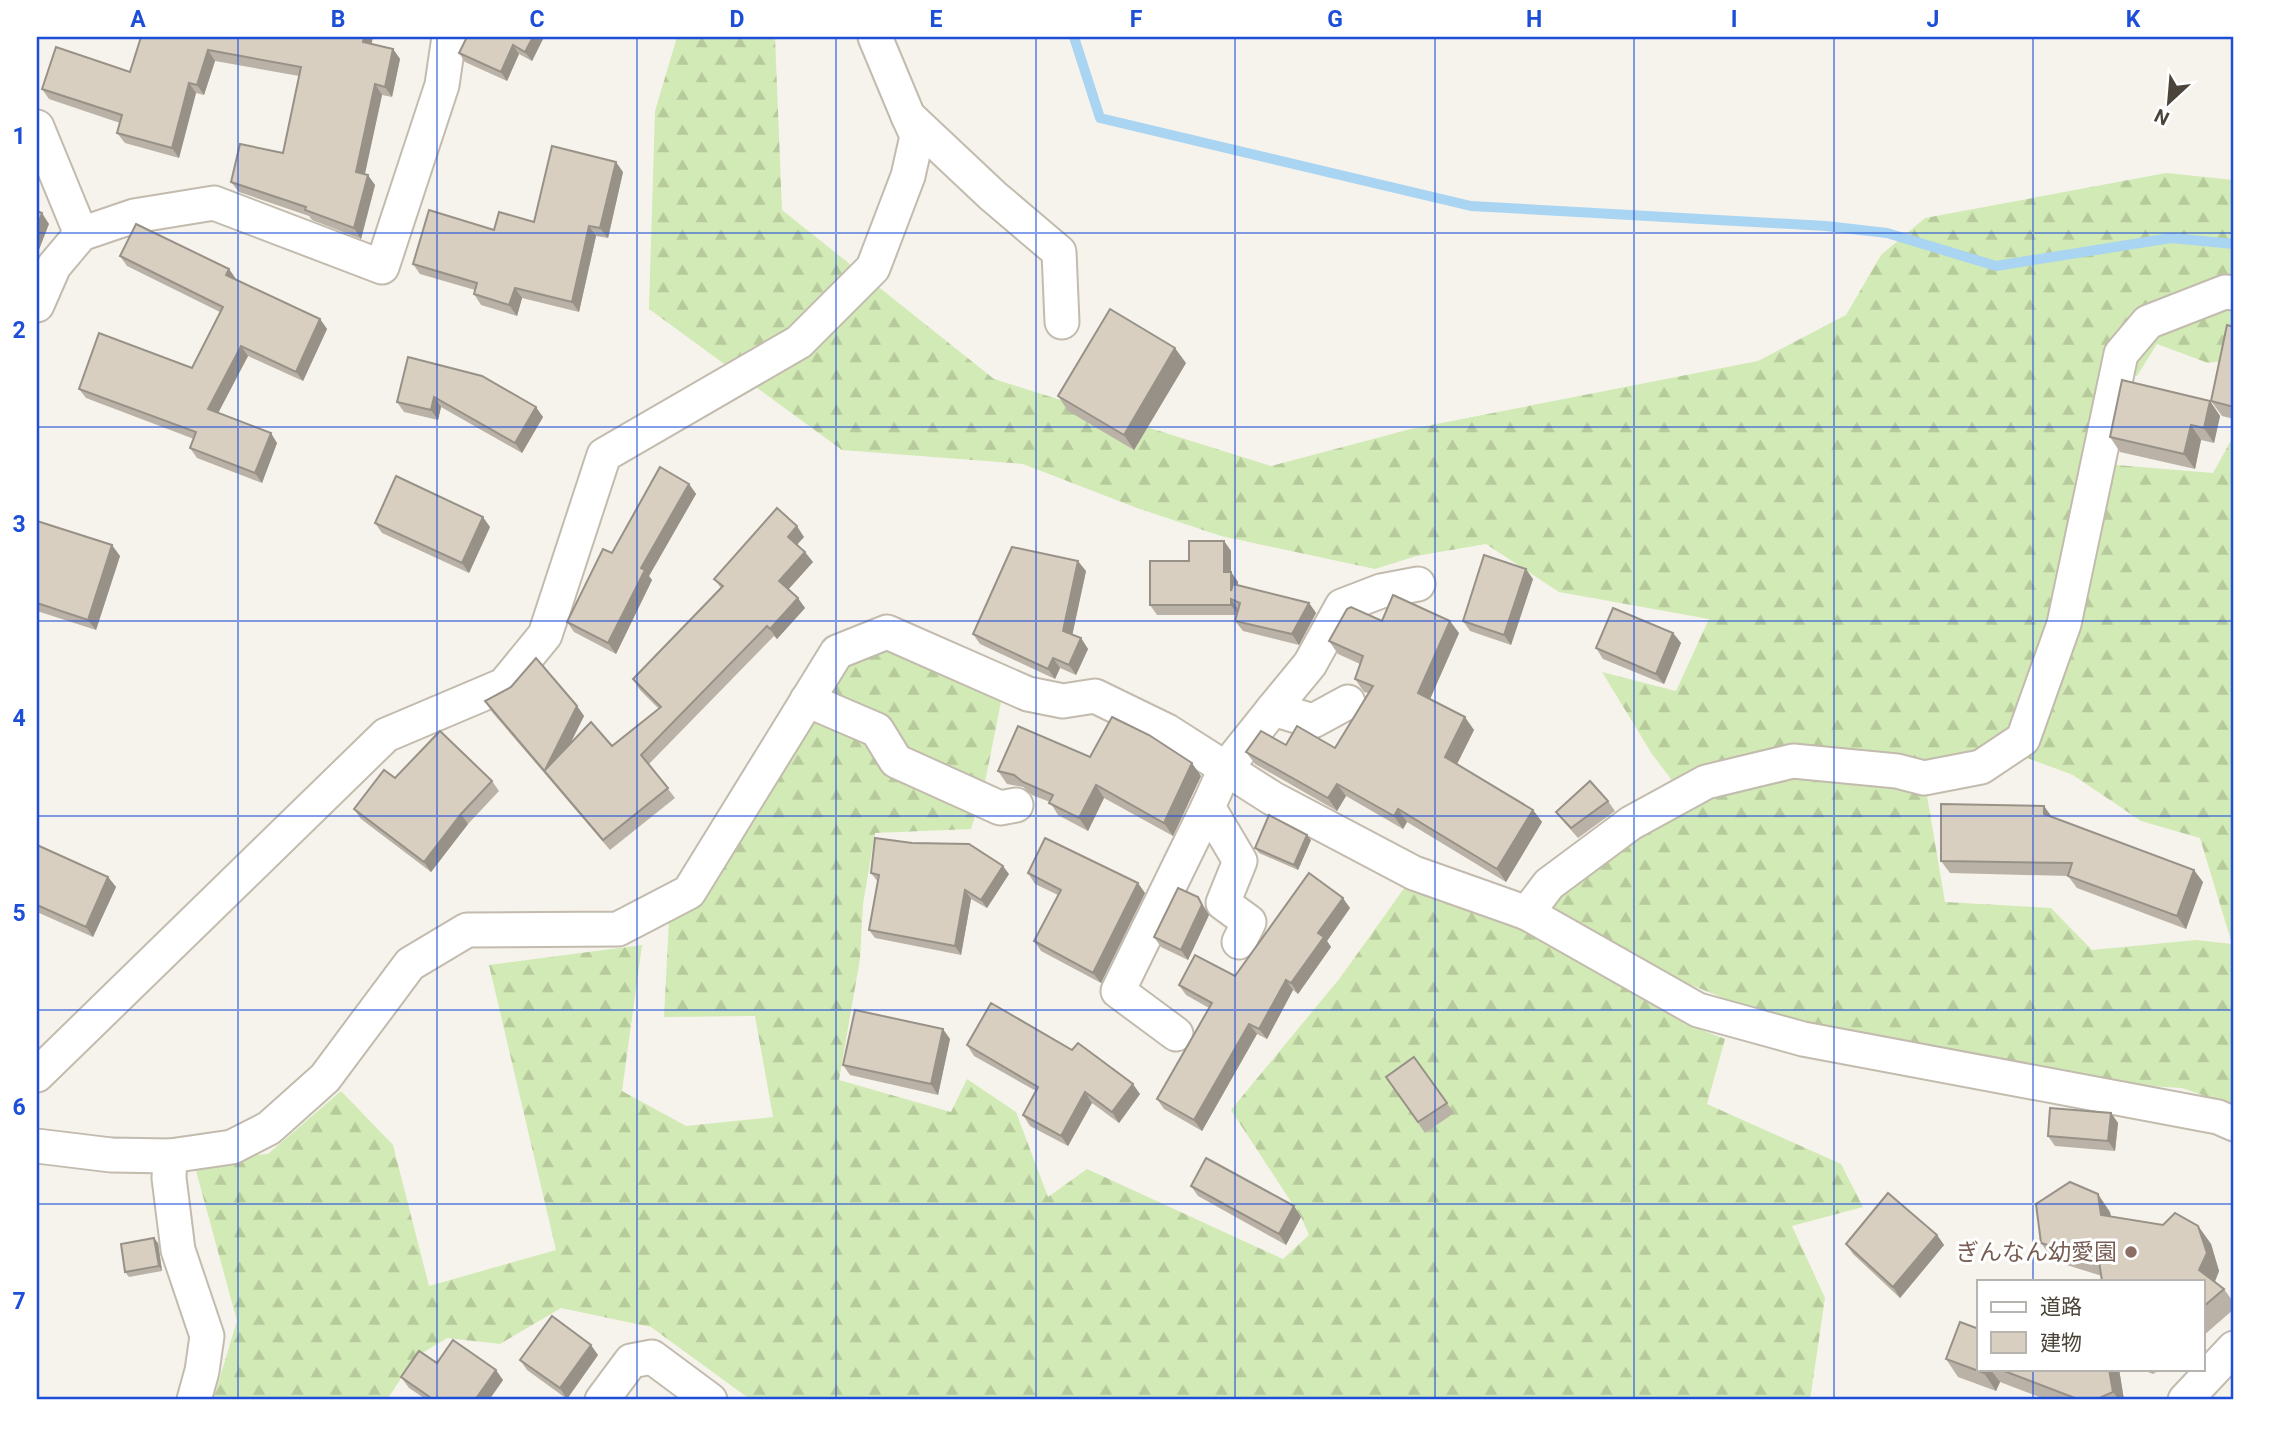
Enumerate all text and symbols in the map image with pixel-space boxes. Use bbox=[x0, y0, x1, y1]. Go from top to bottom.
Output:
text: A bbox=[130, 6, 146, 33]
text: B bbox=[331, 6, 345, 33]
text: C bbox=[529, 6, 545, 33]
text: D bbox=[730, 6, 744, 33]
text: E bbox=[930, 6, 943, 33]
text: F bbox=[1130, 6, 1143, 33]
text: G bbox=[1327, 6, 1343, 33]
text: H bbox=[1526, 6, 1542, 33]
text: I bbox=[1731, 6, 1737, 33]
text: J bbox=[1927, 6, 1939, 33]
text: K bbox=[2126, 6, 2141, 33]
north arrow bbox=[2134, 66, 2204, 136]
text: N bbox=[2151, 104, 2173, 130]
text: 1 bbox=[12, 123, 26, 150]
text: 2 bbox=[12, 317, 26, 344]
text: 3 bbox=[12, 511, 26, 538]
text: 4 bbox=[12, 705, 26, 732]
text: 5 bbox=[12, 900, 26, 927]
text: 6 bbox=[12, 1094, 26, 1121]
place label: ぎんなん幼愛園 bbox=[1956, 1239, 2117, 1266]
marker: ぎんなん幼愛園 bbox=[2123, 1244, 2139, 1260]
legend bbox=[1977, 1280, 2204, 1370]
text: 7 bbox=[12, 1288, 26, 1315]
text: 道路 bbox=[2040, 1295, 2082, 1319]
text: 建物 bbox=[2040, 1331, 2082, 1355]

